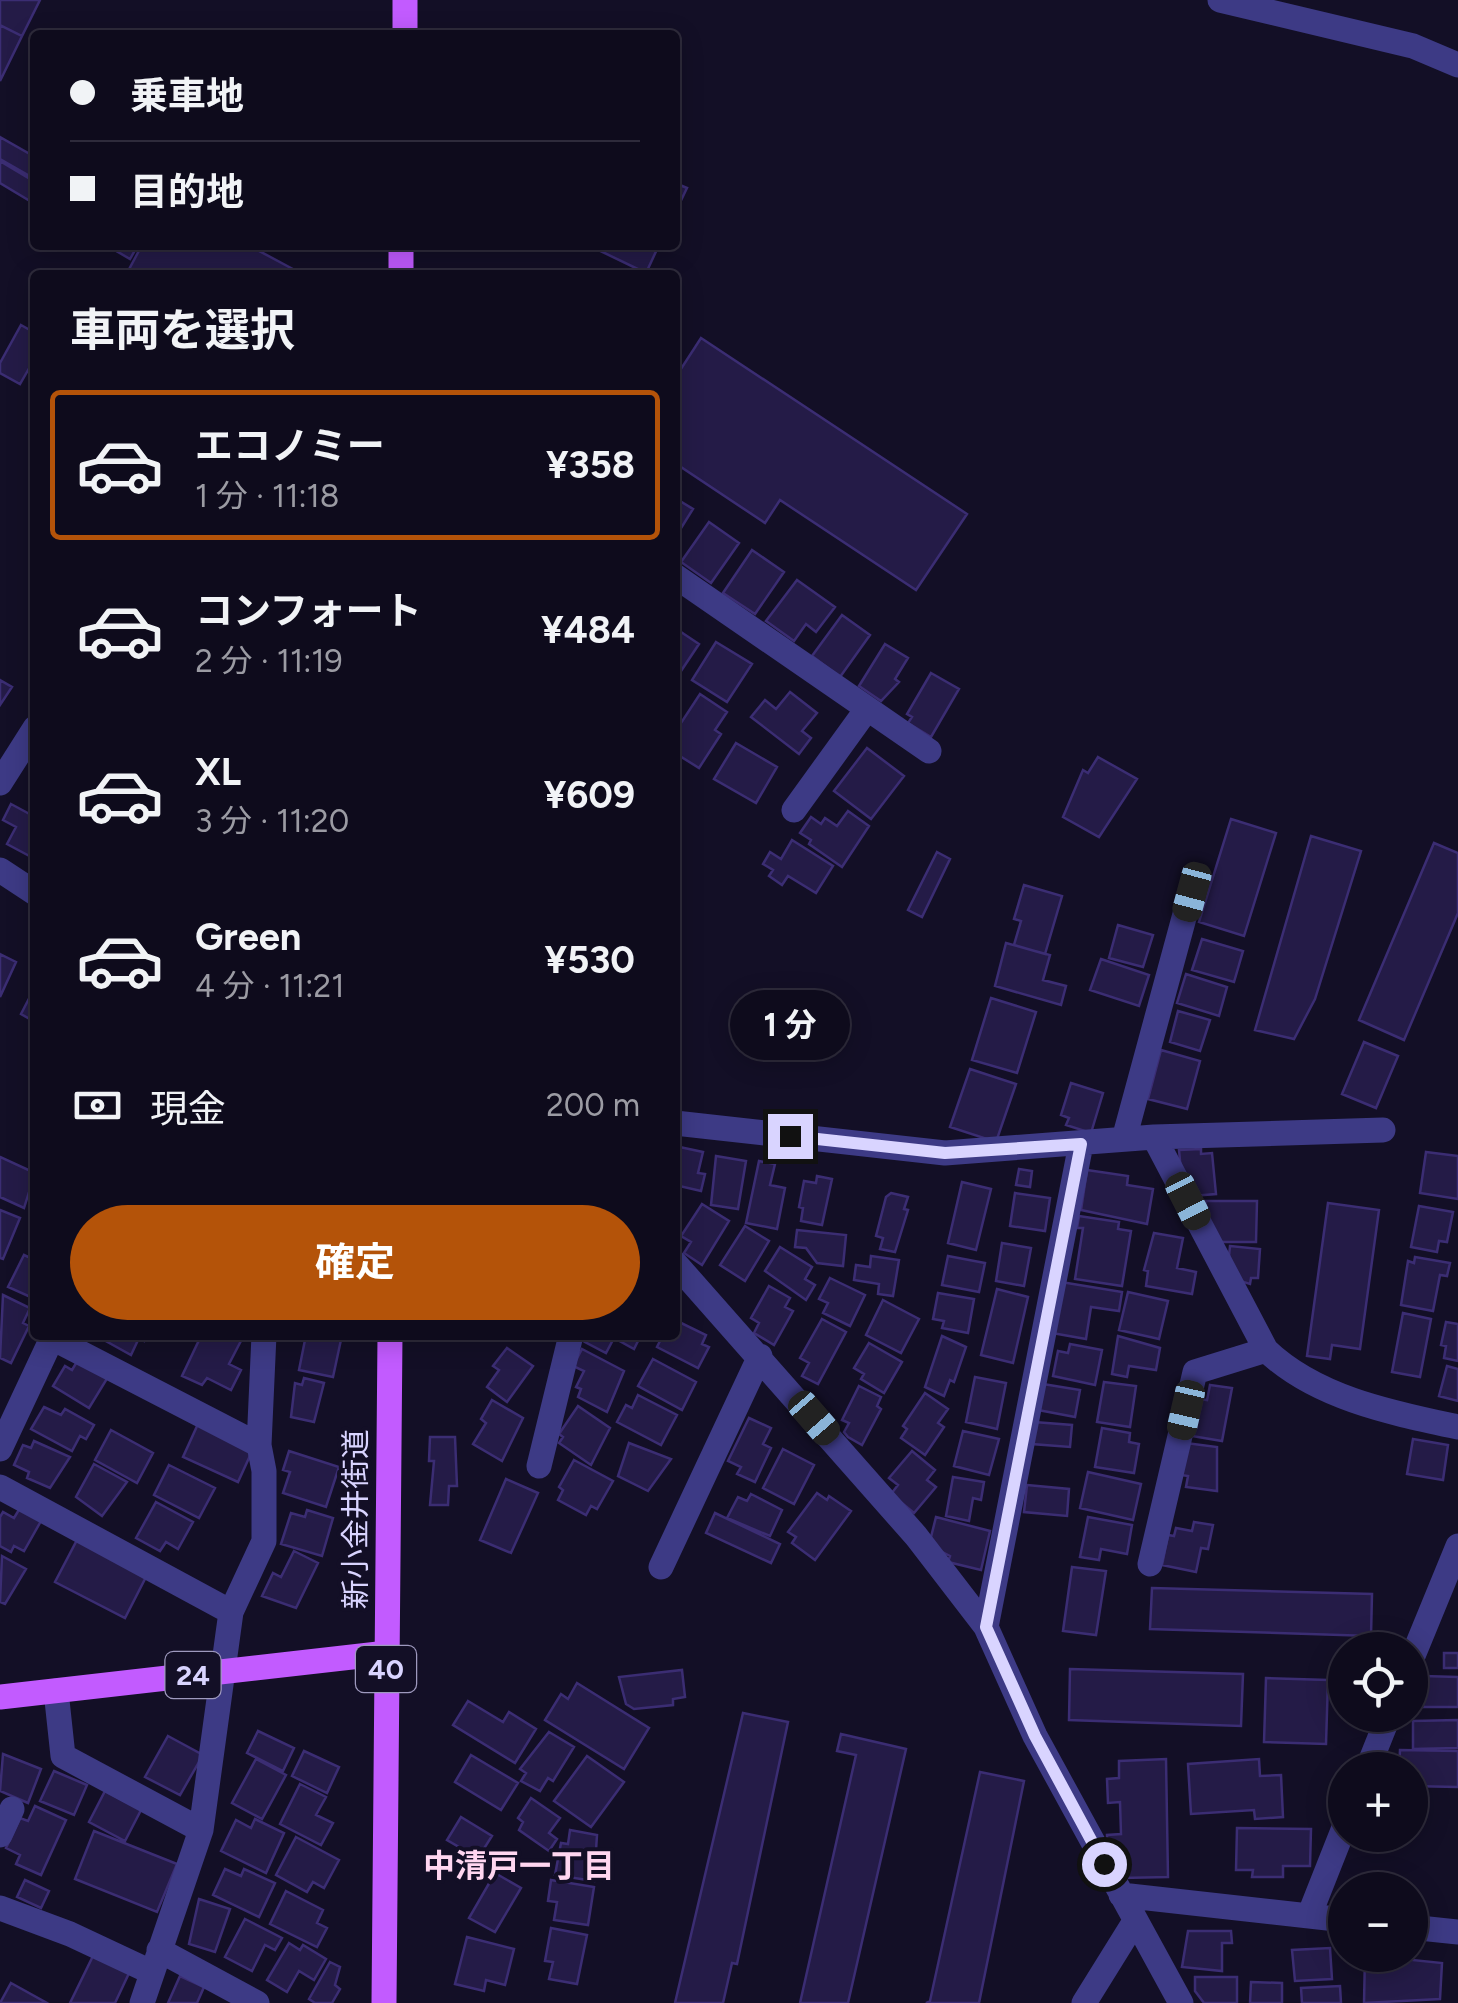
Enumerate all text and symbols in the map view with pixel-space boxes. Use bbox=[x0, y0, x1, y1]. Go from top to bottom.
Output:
text: 乗車地 bbox=[130, 73, 244, 119]
text: 目的地 bbox=[130, 169, 244, 215]
text: 車両を選択 bbox=[70, 303, 295, 357]
icon: car bbox=[75, 420, 165, 510]
text: エコノミー bbox=[195, 423, 385, 469]
text: ¥358 bbox=[546, 442, 635, 488]
text: 1 分 · 11:18 bbox=[195, 477, 339, 515]
icon: car bbox=[75, 585, 165, 675]
text: コンフォート bbox=[195, 588, 422, 634]
text: ¥484 bbox=[541, 607, 635, 653]
text: 2 分 · 11:19 bbox=[195, 642, 343, 680]
text: XL bbox=[195, 749, 241, 795]
icon: car bbox=[75, 750, 165, 840]
text: ¥609 bbox=[544, 772, 635, 818]
text: 3 分 · 11:20 bbox=[195, 802, 349, 840]
car bbox=[1170, 859, 1214, 925]
text: Green bbox=[195, 914, 301, 960]
icon: car bbox=[75, 915, 165, 1005]
text: ¥530 bbox=[545, 937, 635, 983]
text: 4 分 · 11:21 bbox=[195, 967, 344, 1005]
callout: 1 分 bbox=[730, 991, 850, 1061]
text: 1 分 bbox=[763, 1006, 817, 1044]
icon: cash bbox=[70, 1078, 125, 1133]
text: 現金 bbox=[150, 1086, 226, 1132]
text: 200 m bbox=[546, 1086, 640, 1124]
route end bbox=[768, 1114, 813, 1159]
car bbox=[1161, 1167, 1215, 1235]
button: 確定 bbox=[70, 1205, 640, 1320]
car bbox=[1165, 1377, 1207, 1443]
car bbox=[783, 1386, 845, 1450]
street label: 新小金井街道 bbox=[337, 1429, 374, 1609]
map controls bbox=[1328, 1632, 1428, 1972]
button: locate bbox=[1328, 1632, 1428, 1732]
road number: 40 bbox=[356, 1646, 416, 1692]
road number: 24 bbox=[166, 1652, 220, 1698]
button: + bbox=[1328, 1752, 1428, 1852]
route start bbox=[1082, 1842, 1127, 1887]
district label: 中清戸一丁目 bbox=[423, 1847, 615, 1885]
button: − bbox=[1328, 1872, 1428, 1972]

